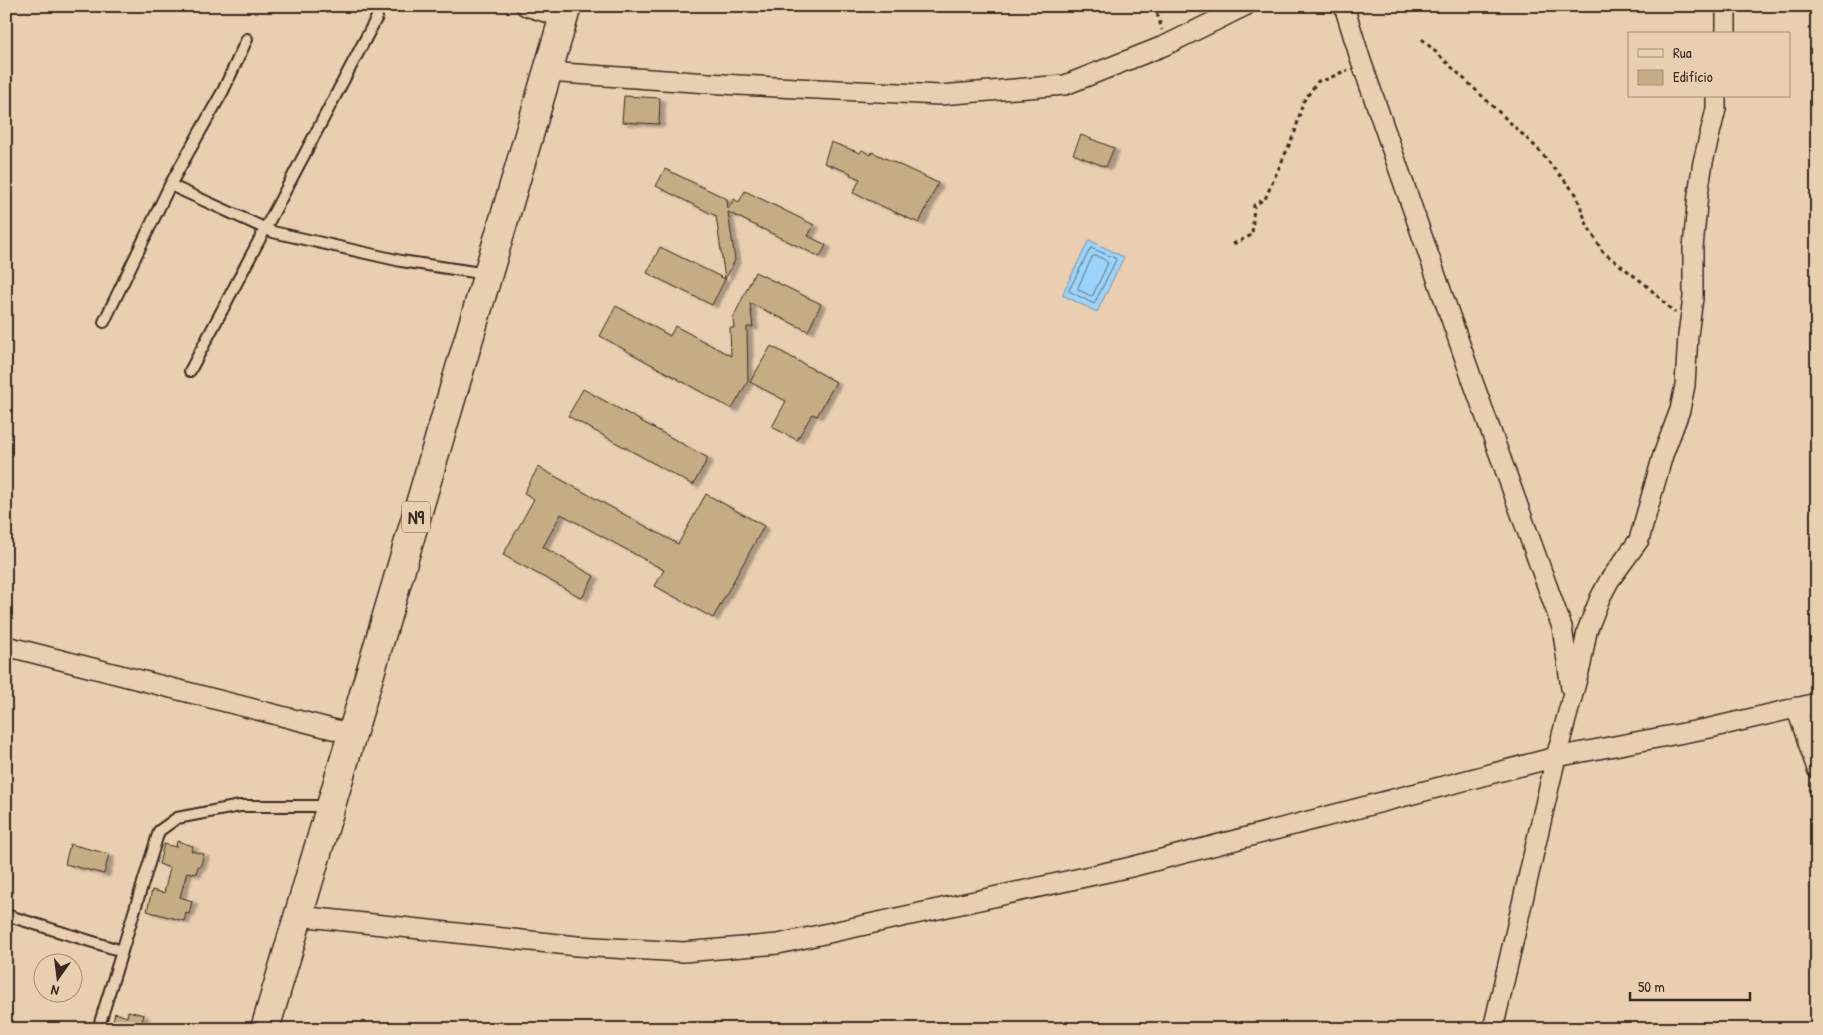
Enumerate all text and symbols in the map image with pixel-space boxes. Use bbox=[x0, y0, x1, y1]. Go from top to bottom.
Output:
legend bbox=[1628, 32, 1790, 98]
text: Rua bbox=[1673, 42, 1692, 63]
text: Edifício bbox=[1673, 66, 1713, 87]
road number: N9 bbox=[402, 502, 430, 532]
north arrow bbox=[32, 952, 82, 1002]
scale bar bbox=[1630, 970, 1750, 1002]
text: 50 m bbox=[1638, 976, 1665, 997]
text: N bbox=[48, 981, 61, 1001]

